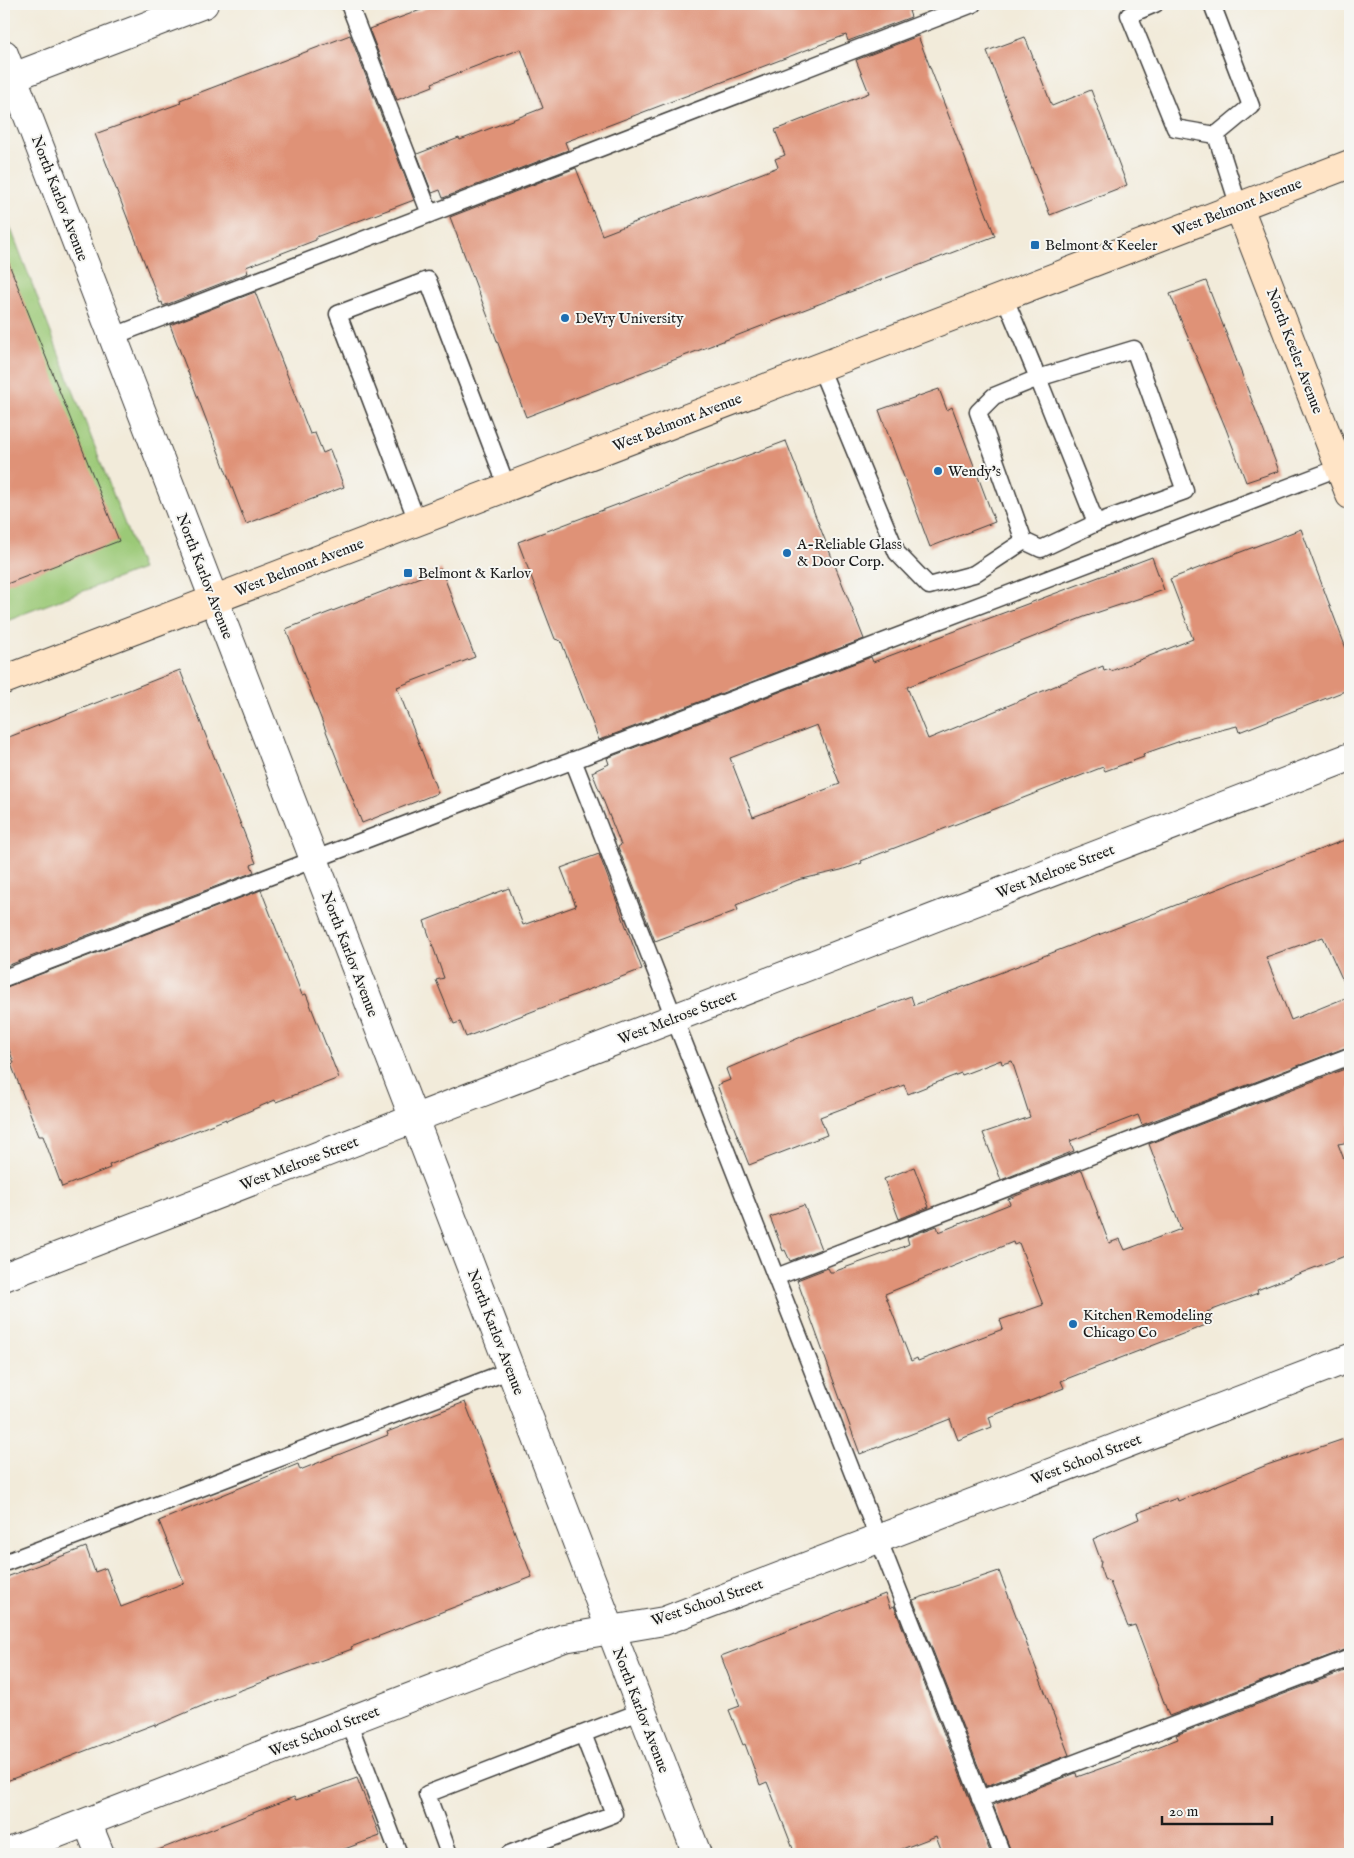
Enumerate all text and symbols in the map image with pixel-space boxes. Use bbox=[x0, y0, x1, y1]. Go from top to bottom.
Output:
street label: North Karlov Avenue bbox=[27, 133, 92, 264]
street label: West Belmont Avenue bbox=[1170, 174, 1305, 241]
place label: Belmont & Keeler bbox=[1045, 236, 1158, 255]
marker: Belmont & Keeler bbox=[1029, 239, 1041, 251]
street label: North Keeler Avenue bbox=[1262, 286, 1327, 417]
place label: DeVry University bbox=[575, 309, 684, 328]
marker: DeVry University bbox=[559, 312, 571, 324]
street label: West Belmont Avenue bbox=[610, 389, 745, 456]
place label: Wendy's bbox=[948, 462, 1001, 481]
marker: Wendy's bbox=[932, 465, 944, 477]
street label: North Karlov Avenue bbox=[172, 511, 237, 642]
street label: West Belmont Avenue bbox=[232, 534, 367, 601]
place label: A-Reliable Glass & Door Corp. bbox=[796, 535, 902, 571]
marker: A-Reliable Glass & Door Corp. bbox=[781, 547, 793, 559]
place label: Belmont & Karlov bbox=[418, 564, 531, 583]
marker: Belmont & Karlov bbox=[402, 567, 414, 579]
street label: West Melrose Street bbox=[993, 840, 1117, 903]
street label: North Karlov Avenue bbox=[317, 889, 382, 1020]
street label: West Melrose Street bbox=[615, 986, 739, 1049]
street label: West Melrose Street bbox=[237, 1132, 361, 1195]
street label: North Karlov Avenue bbox=[463, 1267, 528, 1398]
place label: Kitchen Remodeling Chicago Co bbox=[1083, 1306, 1213, 1342]
marker: Kitchen Remodeling Chicago Co bbox=[1067, 1318, 1079, 1330]
street label: West School Street bbox=[1028, 1430, 1144, 1489]
street label: West School Street bbox=[649, 1574, 766, 1630]
street label: North Karlov Avenue bbox=[608, 1645, 673, 1776]
street label: West School Street bbox=[266, 1702, 382, 1761]
scale bar bbox=[1162, 1793, 1272, 1825]
text: 20 m bbox=[1169, 1802, 1199, 1821]

